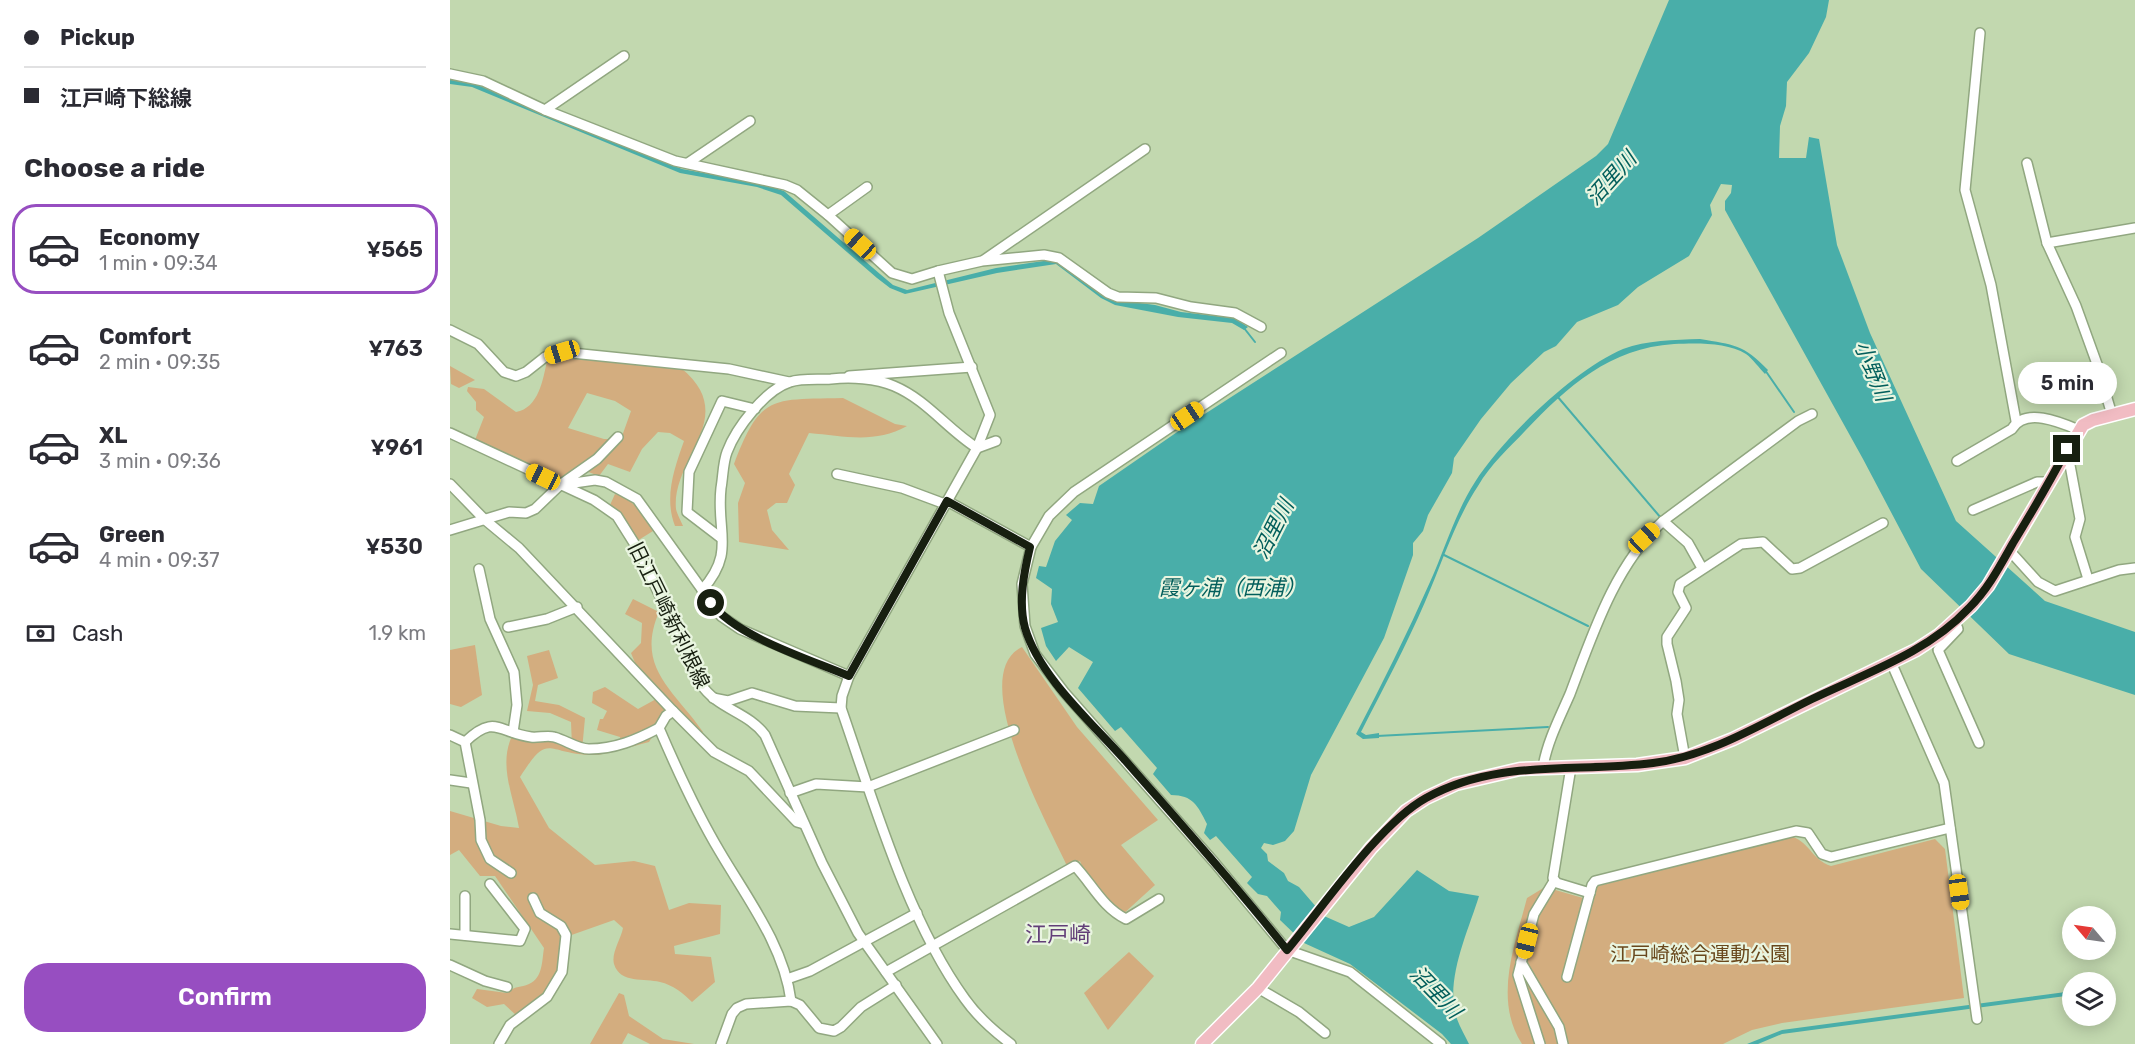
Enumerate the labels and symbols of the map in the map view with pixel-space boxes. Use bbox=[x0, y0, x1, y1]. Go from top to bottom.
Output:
water label: 沼里川 bbox=[1581, 145, 1643, 210]
car bbox=[841, 225, 879, 263]
water label: 小野川 bbox=[1850, 337, 1897, 407]
car bbox=[542, 338, 582, 366]
callout: 5 min bbox=[2018, 362, 2116, 404]
car bbox=[1167, 398, 1207, 434]
route end bbox=[2053, 435, 2080, 462]
car bbox=[523, 461, 563, 493]
water label: 沼里川 bbox=[1248, 493, 1299, 563]
car bbox=[1625, 519, 1663, 557]
street label: 旧江戸崎新利根線 bbox=[623, 538, 715, 692]
water label: 霞ヶ浦（西浦） bbox=[1159, 575, 1306, 600]
route start bbox=[697, 589, 724, 616]
car bbox=[1948, 873, 1970, 911]
north arrow bbox=[2062, 906, 2116, 960]
district label: 江戸崎 bbox=[1025, 921, 1091, 948]
car bbox=[1514, 921, 1540, 961]
park label: 江戸崎総合運動公園 bbox=[1610, 942, 1790, 966]
water label: 沼里川 bbox=[1405, 961, 1468, 1025]

